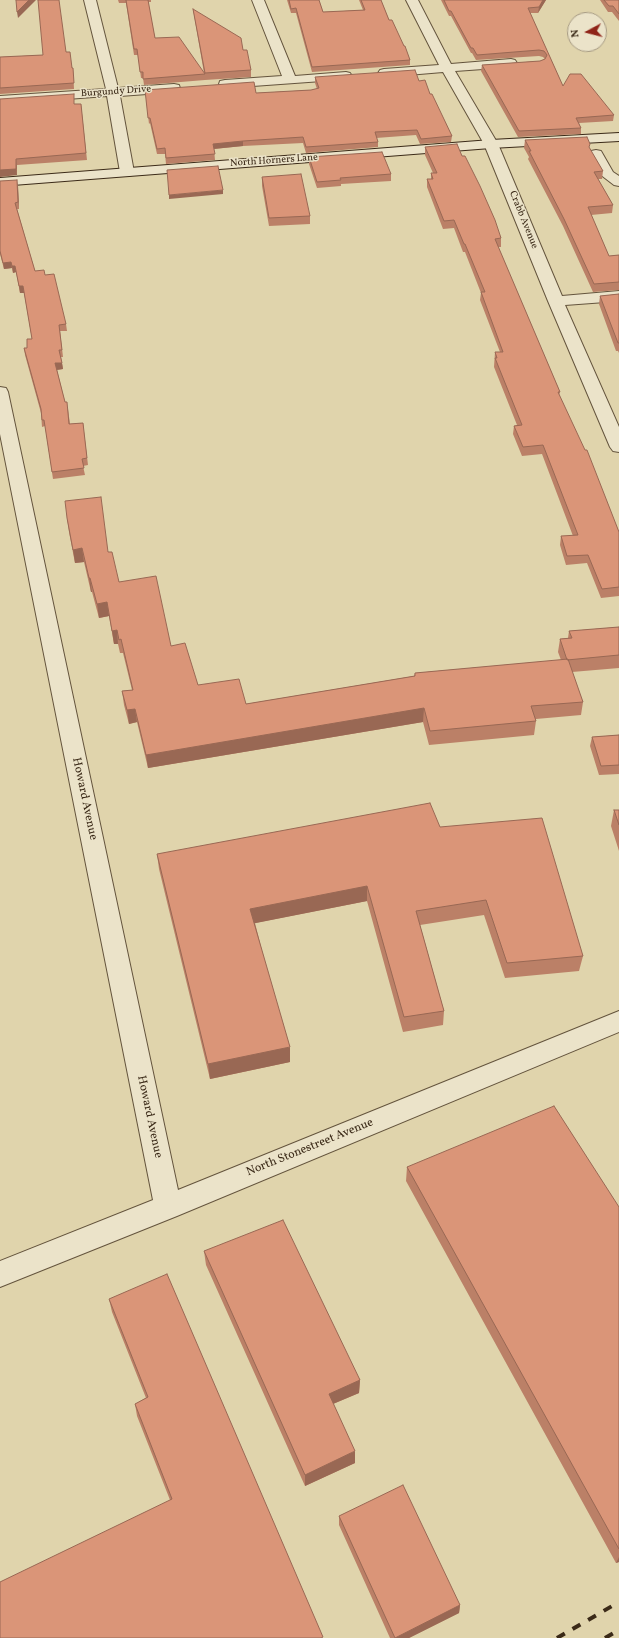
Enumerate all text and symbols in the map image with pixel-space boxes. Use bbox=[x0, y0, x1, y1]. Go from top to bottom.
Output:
north arrow bbox=[567, 12, 607, 52]
text: N bbox=[568, 29, 584, 38]
street label: Burgundy Drive bbox=[81, 84, 151, 100]
street label: North Horners Lane bbox=[230, 152, 318, 170]
street label: Crabb Avenue bbox=[506, 189, 540, 251]
street label: Howard Avenue bbox=[68, 756, 100, 842]
street label: Howard Avenue bbox=[133, 1074, 165, 1160]
street label: North Stonestreet Avenue bbox=[244, 1116, 376, 1180]

